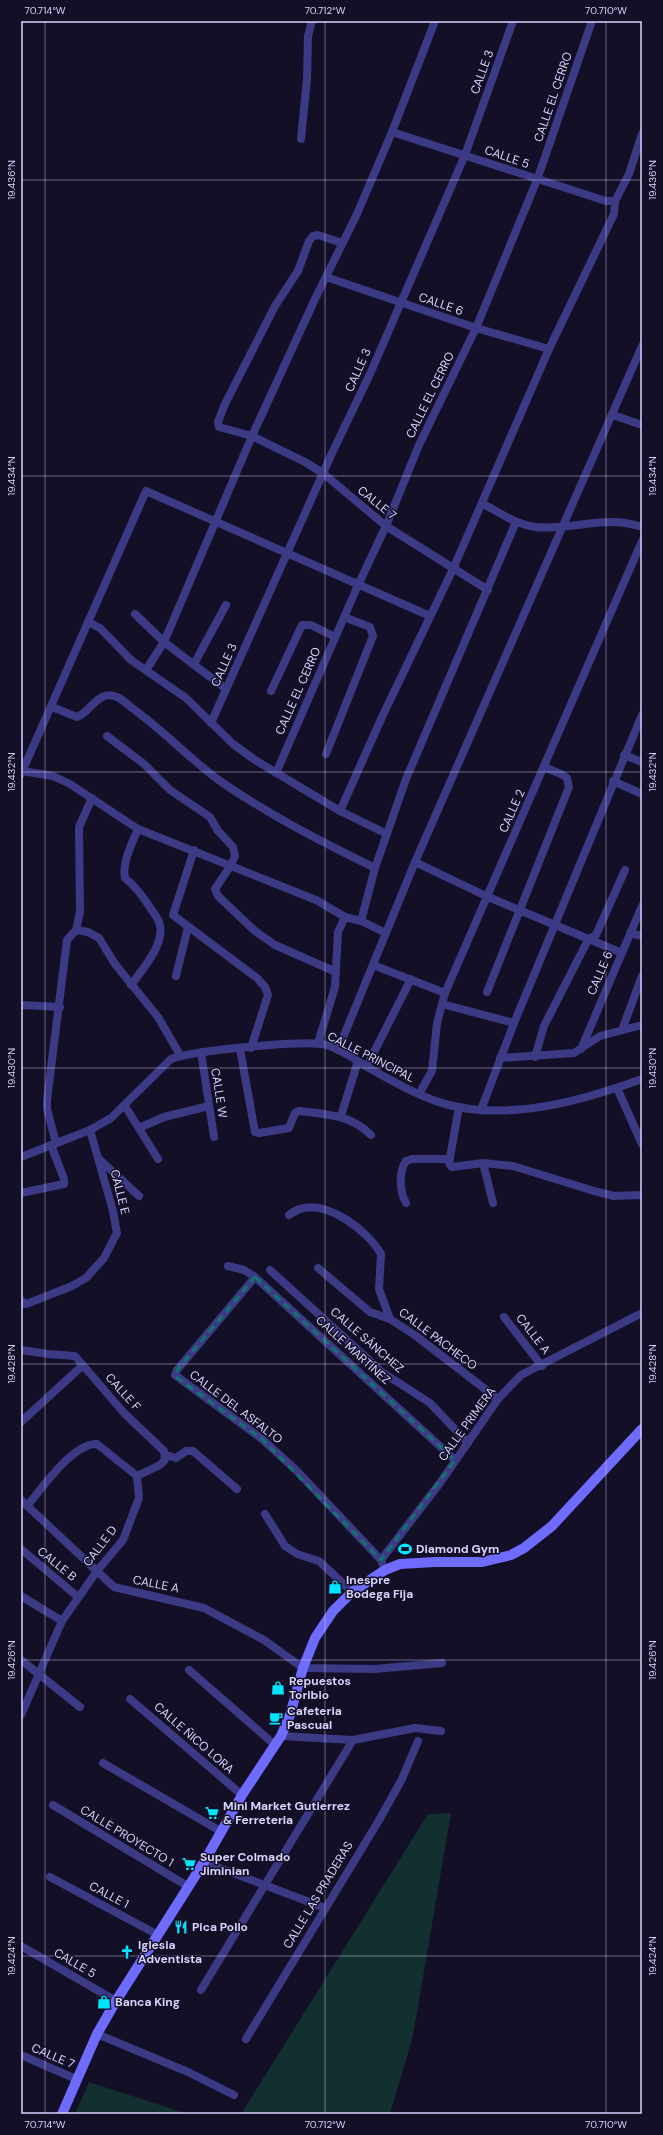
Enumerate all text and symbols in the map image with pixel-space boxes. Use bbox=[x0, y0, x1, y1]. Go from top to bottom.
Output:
text: 70.714°W bbox=[25, 4, 66, 17]
text: 70.712°W bbox=[305, 4, 346, 17]
text: 70.710°W bbox=[585, 4, 627, 17]
street label: CALLE 3 bbox=[467, 48, 497, 96]
street label: CALLE EL CERRO bbox=[530, 50, 576, 144]
street label: CALLE 5 bbox=[483, 142, 531, 172]
text: 19.436°N bbox=[5, 160, 18, 200]
text: 19.436°N bbox=[646, 160, 659, 200]
street label: CALLE 6 bbox=[416, 289, 466, 319]
street label: CALLE 3 bbox=[341, 346, 375, 394]
street label: CALLE EL CERRO bbox=[402, 349, 458, 441]
text: 19.434°N bbox=[5, 456, 18, 496]
text: 19.434°N bbox=[646, 456, 659, 496]
street label: CALLE 7 bbox=[354, 482, 400, 524]
street label: CALLE 3 bbox=[207, 641, 241, 689]
street label: CALLE EL CERRO bbox=[272, 645, 324, 737]
text: 19.432°N bbox=[5, 752, 18, 792]
text: 19.432°N bbox=[646, 752, 659, 792]
street label: CALLE 2 bbox=[495, 787, 529, 835]
street label: CALLE 6 bbox=[584, 948, 616, 998]
street label: CALLE PRINCIPAL bbox=[325, 1028, 417, 1086]
text: 19.430°N bbox=[5, 1048, 18, 1088]
text: 19.430°N bbox=[646, 1048, 659, 1088]
street label: CALLE W bbox=[207, 1067, 231, 1120]
street label: CALLE E bbox=[107, 1168, 133, 1216]
street label: CALLE SÁNCHEZ bbox=[327, 1304, 407, 1376]
street label: CALLE PACHECO bbox=[396, 1304, 480, 1374]
street label: CALLE A bbox=[512, 1311, 554, 1357]
street label: CALLE MARTÍNEZ bbox=[312, 1312, 394, 1388]
text: 19.428°N bbox=[5, 1344, 18, 1384]
text: 19.428°N bbox=[646, 1344, 659, 1384]
street label: CALLE DEL ASFALTO bbox=[186, 1367, 286, 1447]
street label: CALLE F bbox=[102, 1370, 145, 1415]
street label: CALLE PRIMERA bbox=[435, 1384, 499, 1464]
street label: CALLE D bbox=[79, 1522, 121, 1570]
sports icon: Diamond Gym bbox=[397, 1541, 413, 1557]
place label: Diamond Gym bbox=[416, 1541, 499, 1557]
street label: CALLE B bbox=[34, 1543, 80, 1585]
street label: CALLE A bbox=[131, 1572, 181, 1596]
place label: Inespre Bodega Fija bbox=[346, 1572, 413, 1602]
shop icon: Inespre Bodega Fija bbox=[327, 1579, 343, 1595]
text: 19.426°N bbox=[5, 1640, 18, 1680]
text: 19.426°N bbox=[646, 1640, 659, 1680]
place label: Repuestos Toribio bbox=[289, 1673, 351, 1703]
shop icon: Repuestos Toribio bbox=[270, 1680, 286, 1696]
street label: CALLE ÑICO LORA bbox=[151, 1699, 237, 1777]
place label: Cafeteria Pascual bbox=[287, 1703, 342, 1733]
cafe icon: Cafeteria Pascual bbox=[268, 1710, 284, 1726]
place label: Mini Market Gutierrez & Ferreteria bbox=[223, 1798, 350, 1828]
street label: CALLE PROYECTO 1 bbox=[77, 1802, 177, 1870]
supermarket icon: Mini Market Gutierrez & Ferreteria bbox=[204, 1805, 220, 1821]
street label: CALLE LAS PRADERAS bbox=[280, 1838, 356, 1952]
place label: Super Colmado Jiminian bbox=[200, 1849, 290, 1879]
supermarket icon: Super Colmado Jiminian bbox=[181, 1856, 197, 1872]
street label: CALLE 1 bbox=[86, 1878, 132, 1912]
restaurant icon: Pica Pollo bbox=[173, 1919, 189, 1935]
place label: Pica Pollo bbox=[192, 1919, 248, 1935]
text: 19.424°N bbox=[5, 1936, 18, 1976]
text: 19.424°N bbox=[646, 1936, 659, 1976]
place label: Iglesia Adventista bbox=[138, 1937, 202, 1967]
street label: CALLE 5 bbox=[51, 1944, 99, 1982]
church icon: Iglesia Adventista bbox=[119, 1944, 135, 1960]
shop icon: Banca King bbox=[96, 1994, 112, 2010]
place label: Banca King bbox=[115, 1994, 180, 2010]
street label: CALLE 7 bbox=[29, 2040, 77, 2072]
text: 70.714°W bbox=[25, 2118, 66, 2131]
text: 70.712°W bbox=[305, 2118, 346, 2131]
text: 70.710°W bbox=[585, 2118, 627, 2131]

